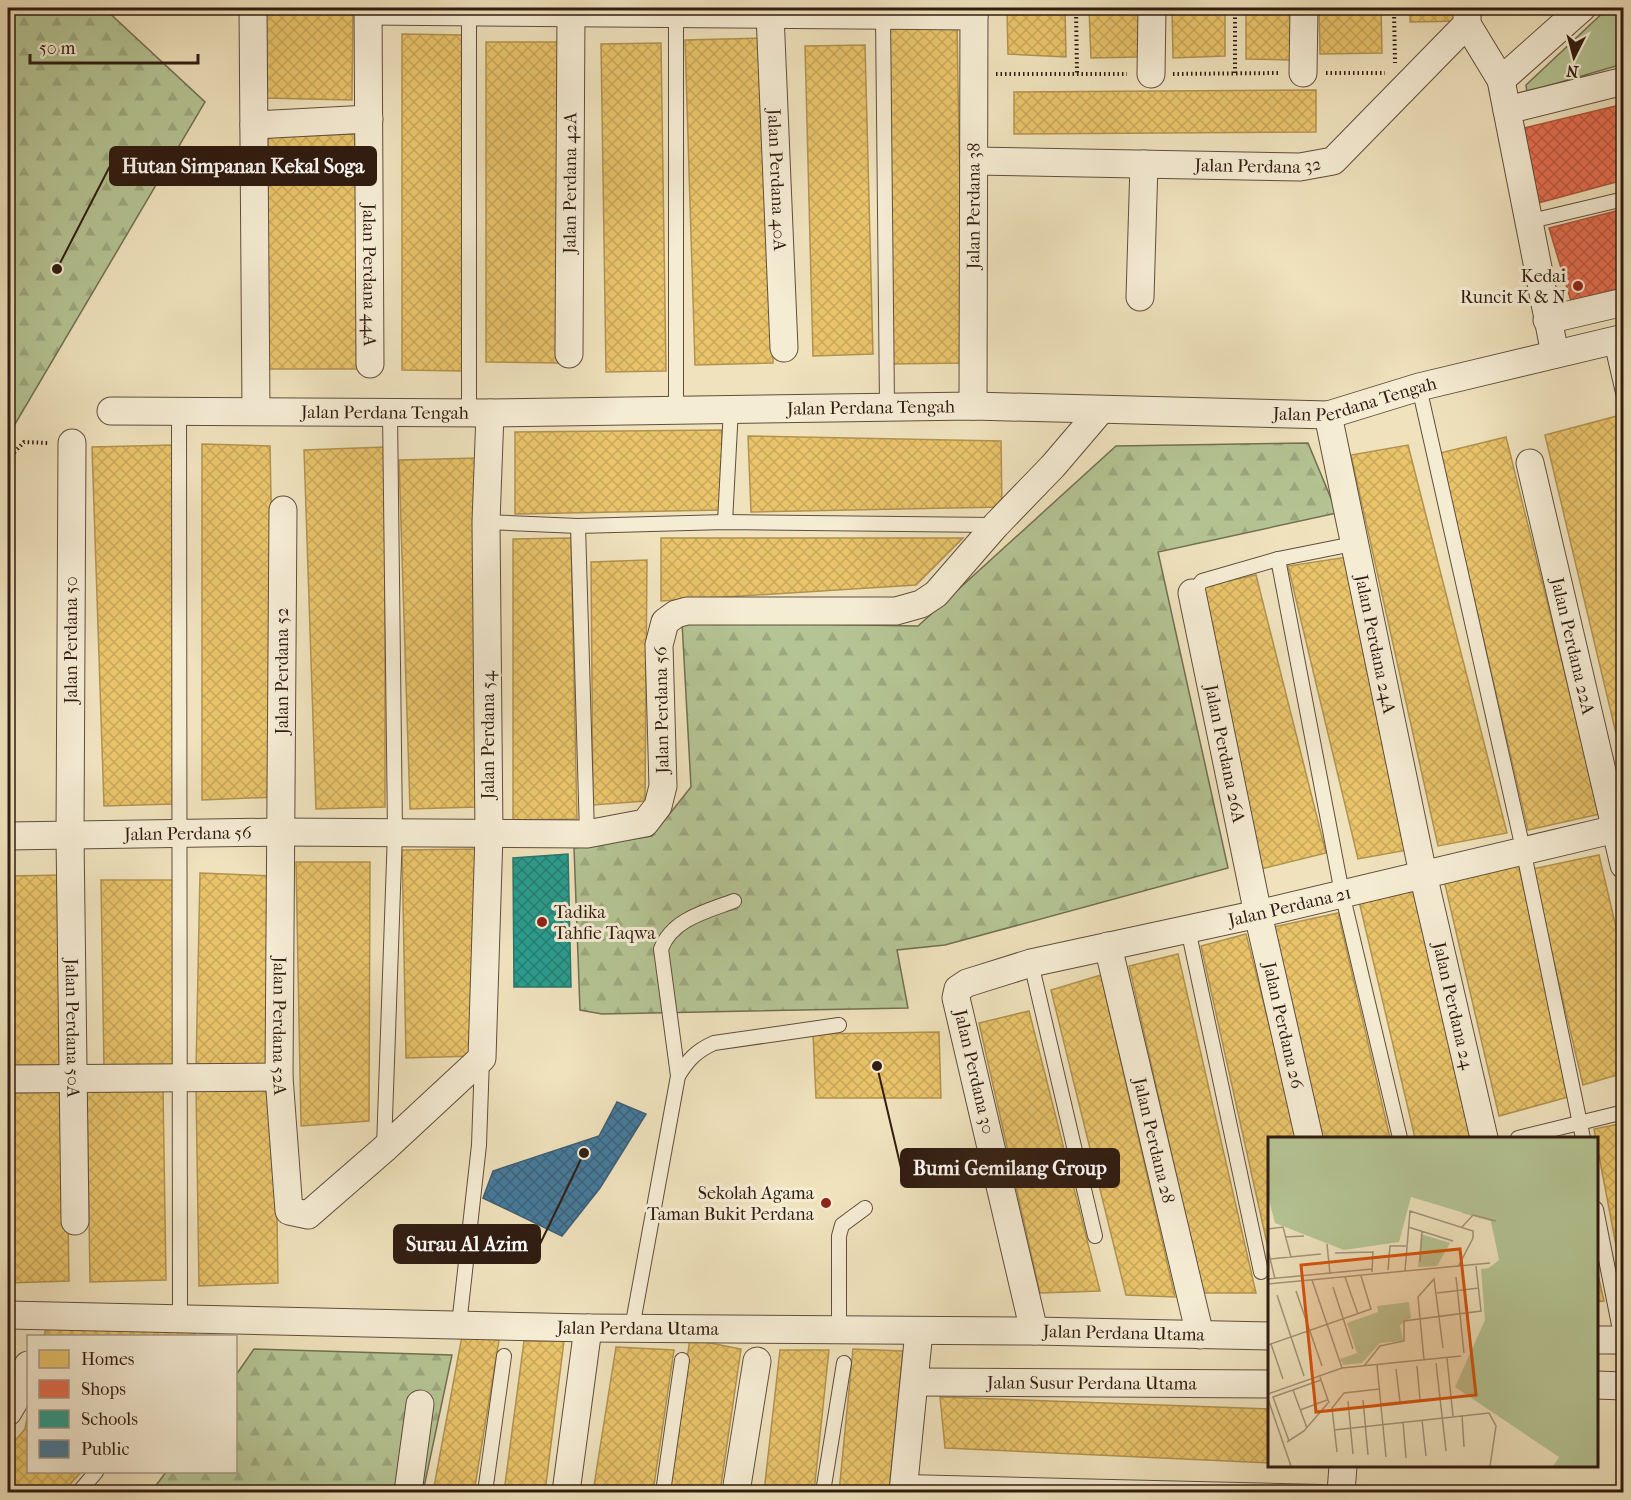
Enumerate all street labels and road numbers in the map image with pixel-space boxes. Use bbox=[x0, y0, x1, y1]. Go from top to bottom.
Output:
street label: Jalan Perdana 40A bbox=[763, 106, 790, 252]
street label: Jalan Perdana 42A bbox=[559, 112, 581, 256]
street label: Jalan Perdana 38 bbox=[963, 143, 984, 271]
street label: Jalan Perdana 32 bbox=[1192, 153, 1323, 178]
street label: Jalan Perdana 44A bbox=[359, 201, 380, 347]
street label: Jalan Perdana Tengah bbox=[1271, 373, 1439, 426]
street label: Jalan Perdana Tengah bbox=[785, 396, 955, 419]
street label: Jalan Perdana Tengah bbox=[299, 401, 469, 423]
street label: Jalan Perdana 24A bbox=[1350, 571, 1400, 716]
street label: Jalan Perdana 22A bbox=[1546, 573, 1599, 717]
street label: Jalan Perdana 50 bbox=[61, 576, 82, 706]
street label: Jalan Perdana 52 bbox=[272, 608, 293, 736]
street label: Jalan Perdana 56 bbox=[650, 646, 674, 776]
street label: Jalan Perdana 54 bbox=[478, 670, 499, 801]
street label: Jalan Perdana 26A bbox=[1200, 681, 1250, 825]
street label: Jalan Perdana 56 bbox=[122, 822, 252, 845]
street label: Jalan Perdana 21 bbox=[1224, 882, 1353, 931]
street label: Jalan Perdana 24 bbox=[1428, 938, 1478, 1072]
street label: Jalan Perdana 52A bbox=[268, 955, 291, 1096]
street label: Jalan Perdana 50A bbox=[61, 956, 84, 1098]
street label: Jalan Perdana 26 bbox=[1258, 958, 1308, 1091]
street label: Jalan Perdana 30 bbox=[949, 1006, 999, 1136]
street label: Jalan Perdana 28 bbox=[1129, 1074, 1179, 1205]
street label: Jalan Perdana Utama bbox=[555, 1317, 720, 1339]
street label: Jalan Perdana Utama bbox=[1041, 1321, 1206, 1345]
street label: Jalan Susur Perdana Utama bbox=[985, 1372, 1198, 1394]

